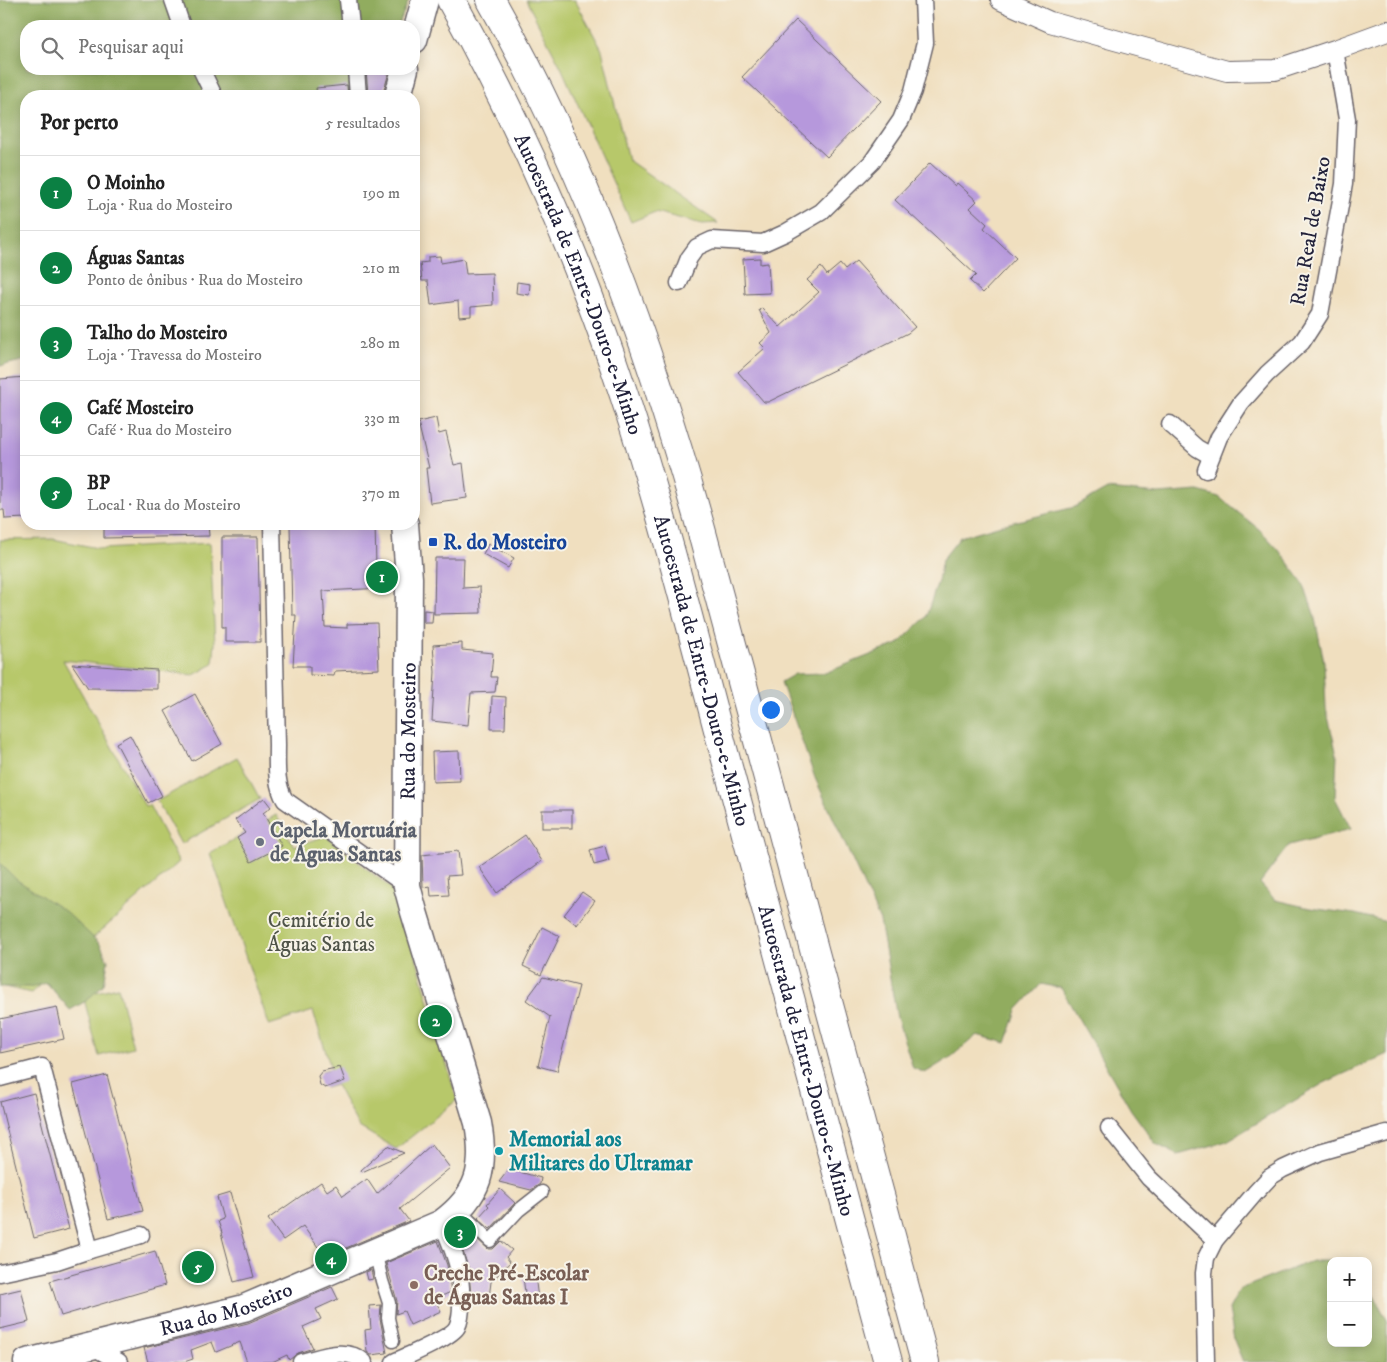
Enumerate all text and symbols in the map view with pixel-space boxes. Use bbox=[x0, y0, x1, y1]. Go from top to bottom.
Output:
search box bbox=[20, 20, 420, 75]
icon: search bbox=[38, 34, 66, 62]
text: Pesquisar aqui bbox=[78, 36, 184, 59]
text: Por perto bbox=[40, 110, 118, 136]
text: 5 resultados bbox=[325, 113, 400, 133]
street label: Autoestrada de Entre-Douro-e-Minho bbox=[507, 129, 648, 438]
street label: Rua Real de Baixo bbox=[1285, 154, 1337, 308]
text: O Moinho bbox=[87, 172, 165, 195]
text: 1 bbox=[53, 183, 59, 203]
text: 190 m bbox=[362, 183, 400, 203]
text: Loja · Rua do Mosteiro bbox=[87, 195, 233, 215]
text: Águas Santas bbox=[87, 247, 184, 270]
text: 2 bbox=[52, 258, 60, 278]
text: 210 m bbox=[362, 258, 400, 278]
text: Ponto de ônibus · Rua do Mosteiro bbox=[87, 270, 303, 290]
text: Talho do Mosteiro bbox=[87, 322, 227, 345]
text: 3 bbox=[53, 333, 59, 353]
text: 280 m bbox=[360, 333, 400, 353]
text: Loja · Travessa do Mosteiro bbox=[87, 345, 262, 365]
text: Café Mosteiro bbox=[87, 397, 193, 420]
text: 4 bbox=[51, 408, 61, 428]
text: 330 m bbox=[364, 408, 400, 428]
text: Café · Rua do Mosteiro bbox=[87, 420, 232, 440]
text: BP bbox=[87, 472, 110, 495]
text: 5 bbox=[52, 483, 60, 503]
text: 370 m bbox=[362, 483, 400, 503]
text: Local · Rua do Mosteiro bbox=[87, 495, 240, 515]
street label: Autoestrada de Entre-Douro-e-Minho bbox=[647, 512, 755, 829]
place label: R. do Mosteiro bbox=[443, 530, 567, 556]
marker: R. do Mosteiro bbox=[427, 536, 439, 548]
pin: 1 bbox=[366, 558, 398, 596]
street label: Rua do Mosteiro bbox=[396, 662, 422, 800]
your location bbox=[758, 697, 784, 723]
place label: Capela Mortuária de Águas Santas bbox=[270, 818, 418, 868]
marker: Capela Mortuária de Águas Santas bbox=[254, 836, 266, 848]
street label: Autoestrada de Entre-Douro-e-Minho bbox=[751, 902, 860, 1219]
park label: Cemitério de Águas Santas bbox=[267, 908, 375, 958]
pin: 2 bbox=[420, 1002, 452, 1040]
place label: Memorial aos Militares do Ultramar bbox=[509, 1127, 694, 1177]
marker: Memorial aos Militares do Ultramar bbox=[493, 1145, 505, 1157]
pin: 3 bbox=[444, 1213, 476, 1251]
pin: 4 bbox=[315, 1240, 347, 1278]
pin: 5 bbox=[182, 1248, 214, 1286]
map controls bbox=[1327, 1257, 1372, 1347]
button: + bbox=[1327, 1257, 1372, 1302]
place label: Creche Pré-Escolar de Águas Santas I bbox=[424, 1261, 590, 1311]
street label: Rua do Mosteiro bbox=[157, 1277, 297, 1342]
marker: Creche Pré-Escolar de Águas Santas I bbox=[408, 1279, 420, 1291]
button: − bbox=[1327, 1302, 1372, 1347]

